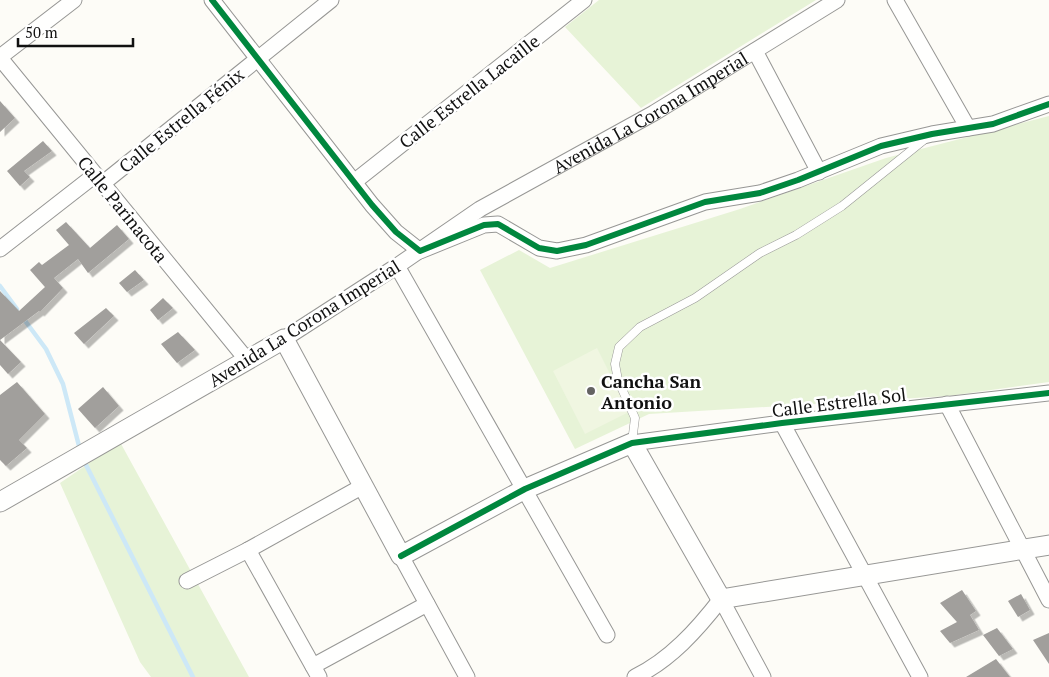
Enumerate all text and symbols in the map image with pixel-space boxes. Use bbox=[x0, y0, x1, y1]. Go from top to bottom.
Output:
scale bar bbox=[18, 15, 132, 47]
text: 50 m bbox=[25, 22, 58, 42]
street label: Calle Estrella Lacaille bbox=[394, 29, 544, 153]
street label: Avenida La Corona Imperial bbox=[548, 46, 752, 179]
street label: Calle Estrella Fénix bbox=[113, 62, 249, 178]
street label: Calle Parinacota bbox=[73, 151, 173, 267]
street label: Avenida La Corona Imperial bbox=[204, 254, 404, 392]
place label: Cancha San Antonio bbox=[601, 369, 702, 414]
street label: Calle Estrella Sol bbox=[770, 382, 908, 422]
marker: Cancha San Antonio bbox=[585, 385, 597, 397]

